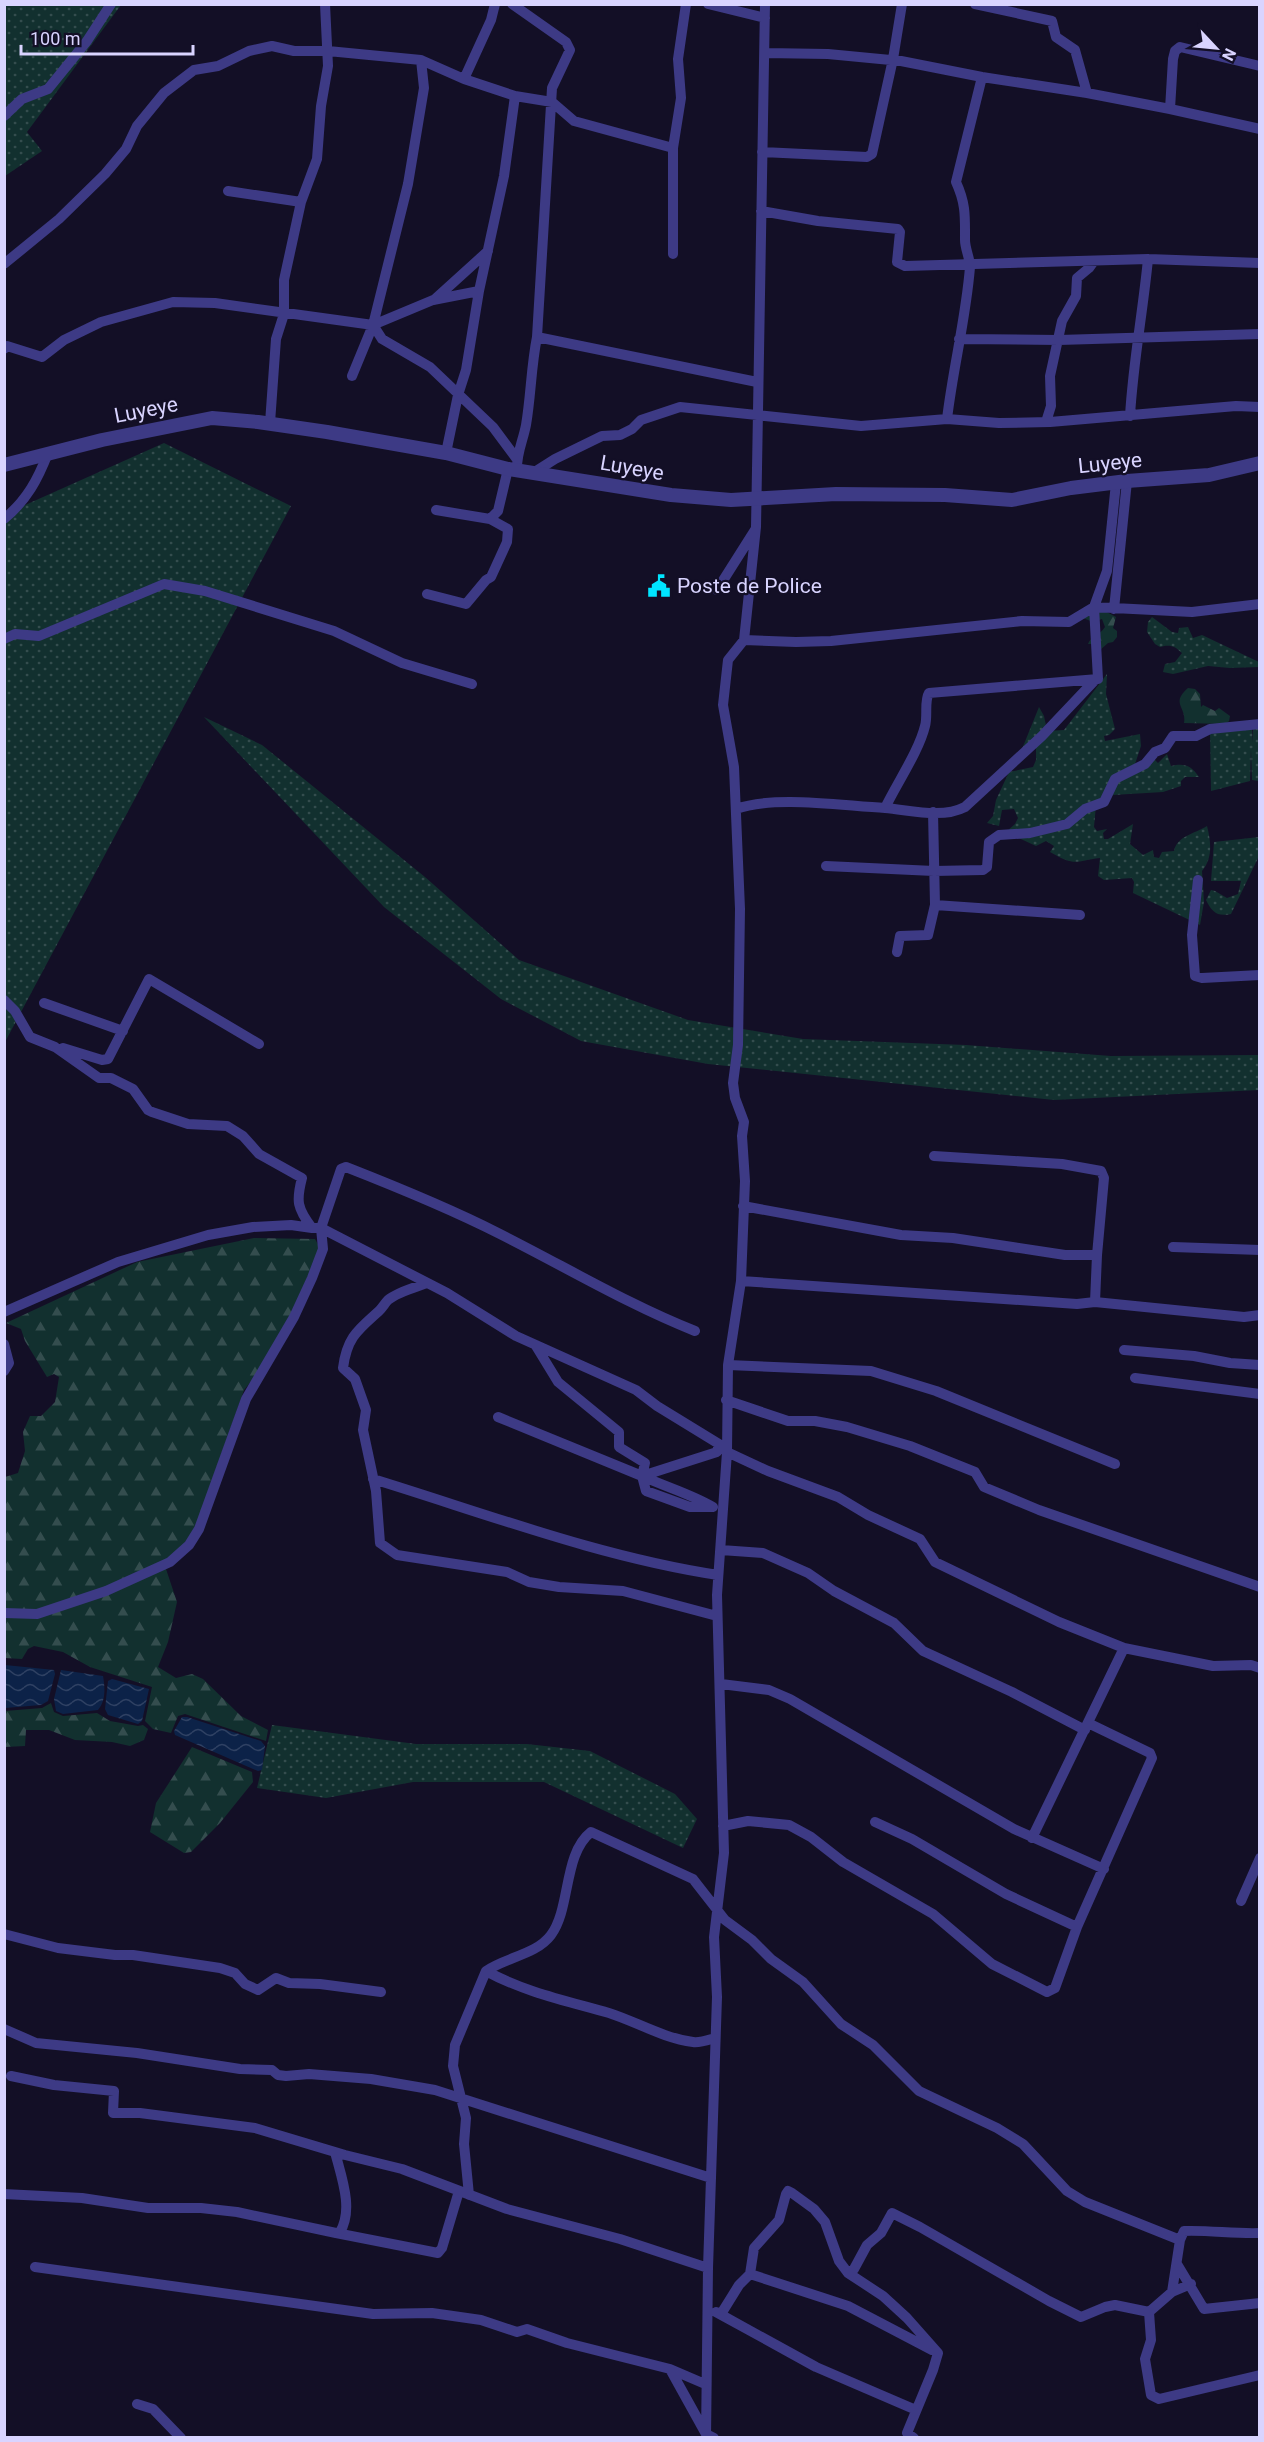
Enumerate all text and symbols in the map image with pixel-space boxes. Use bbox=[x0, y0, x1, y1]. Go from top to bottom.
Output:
scale bar bbox=[21, 18, 194, 56]
north arrow bbox=[1186, 18, 1246, 78]
text: 100 m bbox=[30, 28, 81, 49]
text: N bbox=[1218, 45, 1240, 64]
street label: Luyeye bbox=[112, 392, 180, 428]
street label: Luyeye bbox=[1077, 448, 1143, 478]
street label: Luyeye bbox=[598, 451, 666, 485]
public building icon: Poste de Police bbox=[646, 573, 672, 599]
place label: Poste de Police bbox=[677, 574, 822, 598]

